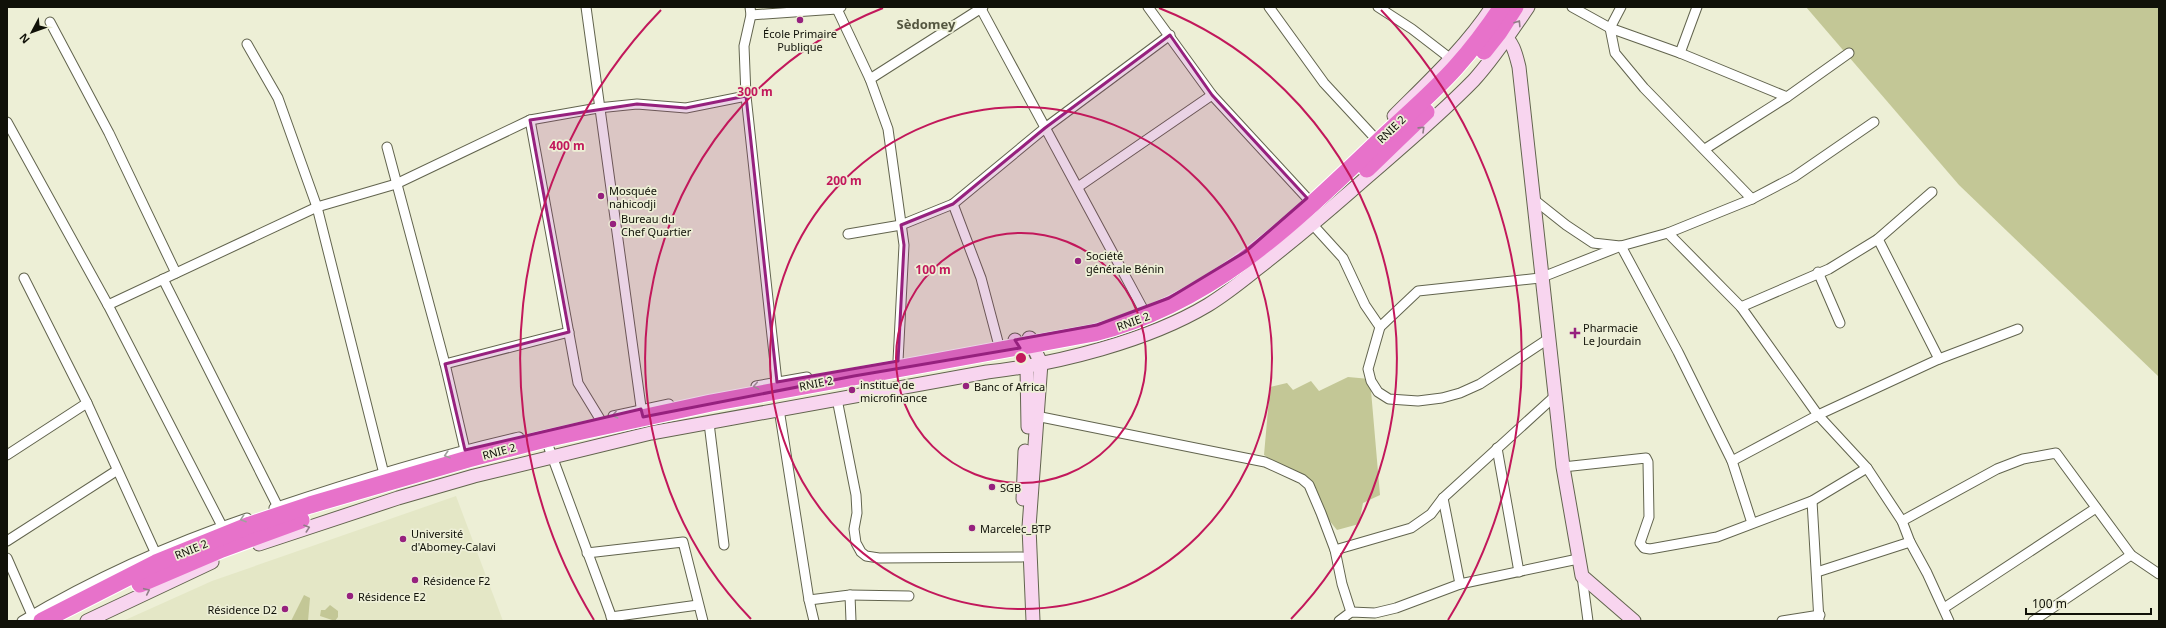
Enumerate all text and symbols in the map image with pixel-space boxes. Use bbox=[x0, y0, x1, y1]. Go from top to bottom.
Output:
north arrow bbox=[12, 12, 52, 52]
marker: École Primaire Publique bbox=[795, 15, 805, 25]
district label: Sèdomey bbox=[897, 15, 956, 33]
one-way arrow bbox=[1513, 20, 1520, 27]
place label: École Primaire Publique bbox=[763, 26, 837, 54]
text: N bbox=[15, 31, 33, 47]
text: 300 m bbox=[737, 83, 773, 100]
street label: RNIE 2 bbox=[1373, 112, 1409, 146]
one-way arrow bbox=[1417, 127, 1425, 134]
text: 400 m bbox=[549, 137, 585, 154]
text: 200 m bbox=[826, 172, 862, 189]
place label: Mosquée nahicodji bbox=[609, 183, 657, 211]
marker: Mosquée nahicodji bbox=[596, 191, 606, 201]
place label: Bureau du Chef Quartier bbox=[621, 211, 692, 239]
marker: Bureau du Chef Quartier bbox=[608, 219, 618, 229]
place label: Société générale Bénin bbox=[1086, 248, 1164, 276]
marker: Société générale Bénin bbox=[1073, 256, 1083, 266]
text: 100 m bbox=[915, 261, 951, 278]
street label: RNIE 2 bbox=[1114, 308, 1152, 334]
place label: Pharmacie Le Jourdain bbox=[1583, 320, 1641, 348]
marker: Pharmacie Le Jourdain bbox=[1570, 328, 1580, 338]
centre of rings bbox=[1014, 351, 1028, 365]
street label: RNIE 2 bbox=[798, 372, 834, 394]
place label: institue de microfinance bbox=[860, 377, 927, 405]
place label: Banc of Africa bbox=[974, 379, 1045, 394]
marker: Banc of Africa bbox=[961, 381, 971, 391]
one-way arrow bbox=[753, 382, 759, 390]
marker: institue de microfinance bbox=[847, 385, 857, 395]
one-way arrow bbox=[612, 411, 618, 419]
street label: RNIE 2 bbox=[481, 439, 517, 463]
one-way arrow bbox=[444, 450, 451, 459]
place label: SGB bbox=[1000, 480, 1021, 495]
marker: SGB bbox=[987, 482, 997, 492]
one-way arrow bbox=[240, 514, 247, 523]
place label: Marcelec_BTP bbox=[980, 521, 1051, 536]
marker: Marcelec_BTP bbox=[967, 523, 977, 533]
one-way arrow bbox=[303, 524, 310, 532]
place label: Université d'Abomey-Calavi bbox=[411, 526, 496, 554]
marker: Université d'Abomey-Calavi bbox=[398, 534, 408, 544]
street label: RNIE 2 bbox=[172, 536, 210, 562]
place label: Résidence F2 bbox=[423, 573, 490, 588]
marker: Résidence F2 bbox=[410, 575, 420, 585]
one-way arrow bbox=[143, 588, 151, 596]
place label: Résidence E2 bbox=[358, 589, 426, 604]
scale bar bbox=[2026, 590, 2151, 616]
marker: Résidence E2 bbox=[345, 591, 355, 601]
text: 100 m bbox=[2032, 595, 2067, 612]
place label: Résidence D2 bbox=[207, 602, 277, 617]
marker: Résidence D2 bbox=[280, 604, 290, 614]

